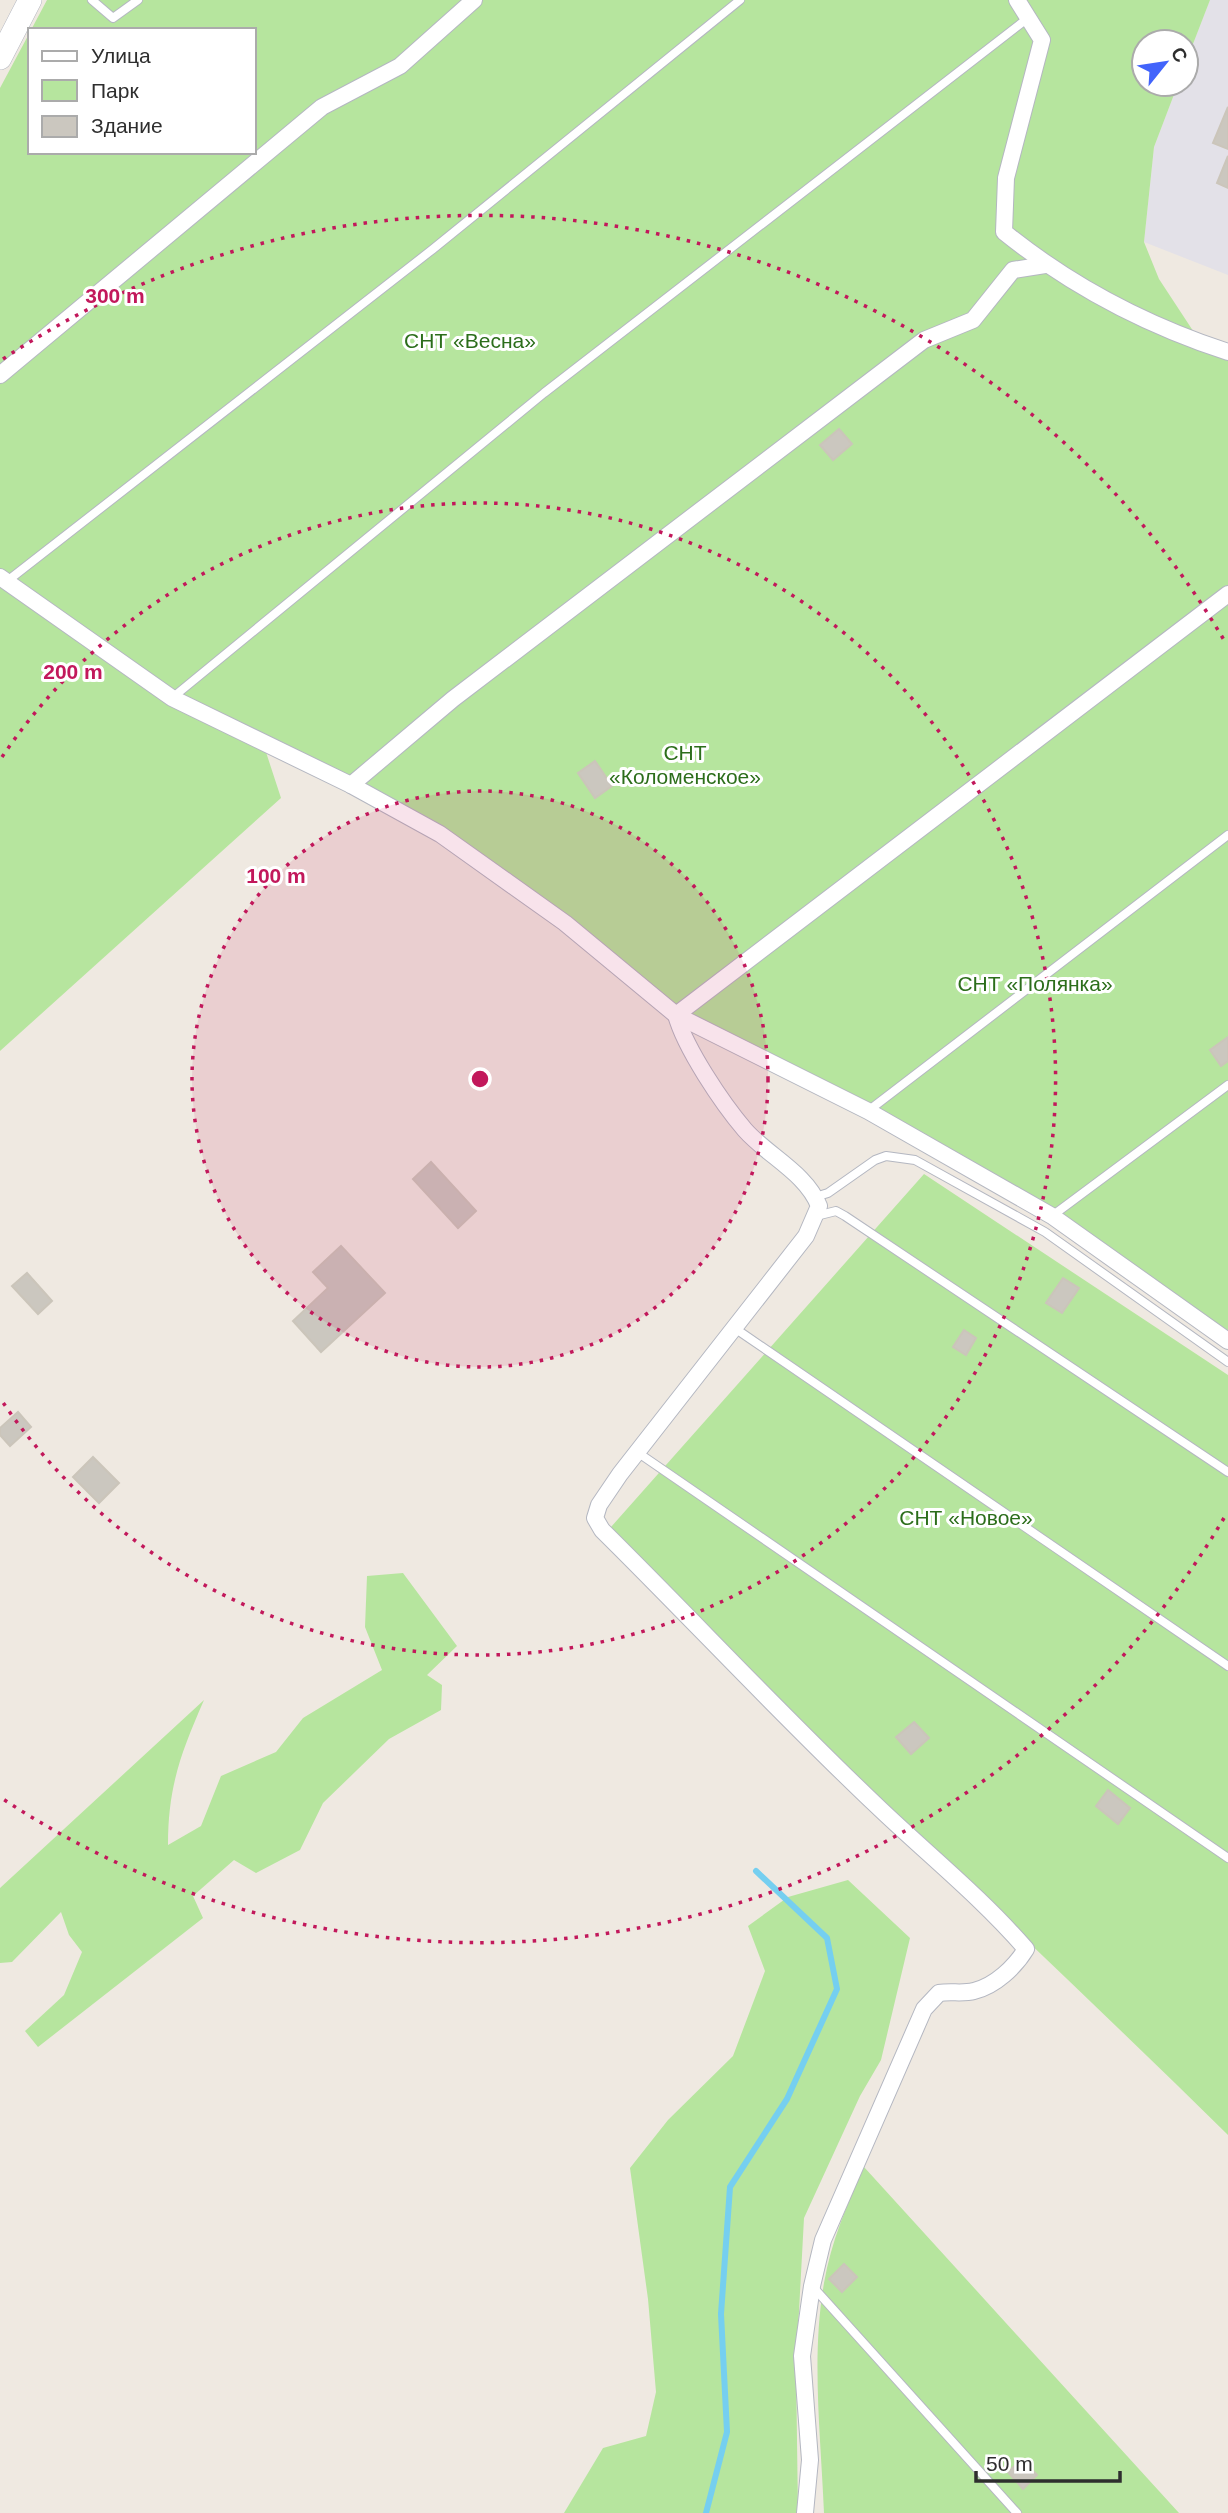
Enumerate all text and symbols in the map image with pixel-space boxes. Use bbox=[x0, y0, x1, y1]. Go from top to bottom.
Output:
legend bbox=[28, 28, 256, 154]
north arrow bbox=[1130, 28, 1200, 98]
text: Улица bbox=[91, 44, 151, 67]
text: С bbox=[1167, 44, 1192, 66]
text: Парк bbox=[91, 79, 139, 102]
text: Здание bbox=[91, 114, 163, 137]
text: 300 m bbox=[85, 284, 145, 307]
park label: СНТ «Весна» bbox=[404, 329, 536, 352]
text: 200 m bbox=[43, 660, 103, 683]
park label: СНТ «Коломенское» bbox=[609, 741, 761, 788]
text: 100 m bbox=[246, 864, 306, 887]
park label: СНТ «Полянка» bbox=[957, 972, 1113, 995]
centre of rings bbox=[468, 1067, 492, 1091]
park label: СНТ «Новое» bbox=[899, 1506, 1033, 1529]
scale bar bbox=[976, 2440, 1120, 2484]
text: 50 m bbox=[986, 2452, 1033, 2475]

